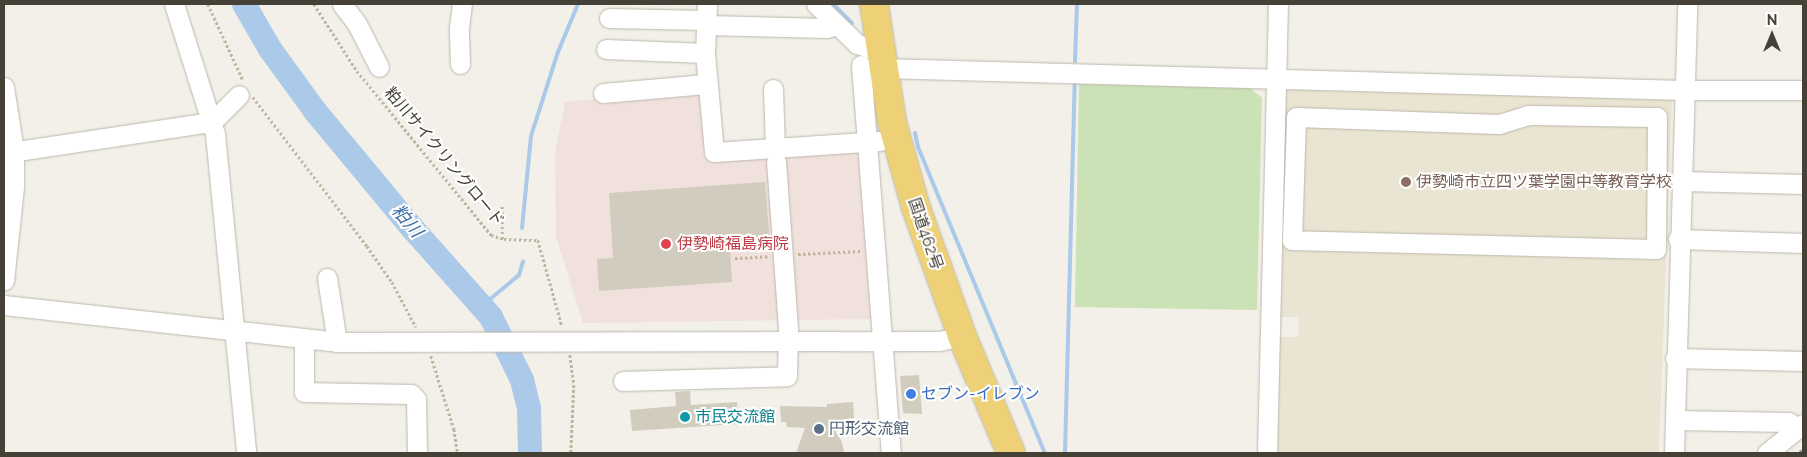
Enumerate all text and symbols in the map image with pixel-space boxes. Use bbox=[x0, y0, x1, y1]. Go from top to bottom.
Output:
north arrow bbox=[1747, 10, 1797, 60]
text: N bbox=[1767, 12, 1777, 28]
street label: 粕川サイクリングロード bbox=[380, 83, 508, 231]
place label: 伊勢崎市立四ツ葉学園中等教育学校 bbox=[1416, 172, 1672, 192]
marker: 伊勢崎市立四ツ葉学園中等教育学校 bbox=[1400, 176, 1412, 188]
street label: 国道462号 bbox=[904, 196, 946, 272]
water label: 粕川 bbox=[387, 200, 427, 242]
place label: 伊勢崎福島病院 bbox=[677, 234, 789, 254]
marker: 伊勢崎福島病院 bbox=[659, 237, 673, 251]
place label: セブン-イレブン bbox=[921, 384, 1040, 404]
marker: セブン-イレブン bbox=[905, 388, 917, 400]
place label: 市民交流館 bbox=[695, 407, 775, 427]
marker: 市民交流館 bbox=[679, 411, 691, 423]
place label: 円形交流館 bbox=[829, 419, 909, 439]
marker: 円形交流館 bbox=[813, 423, 825, 435]

